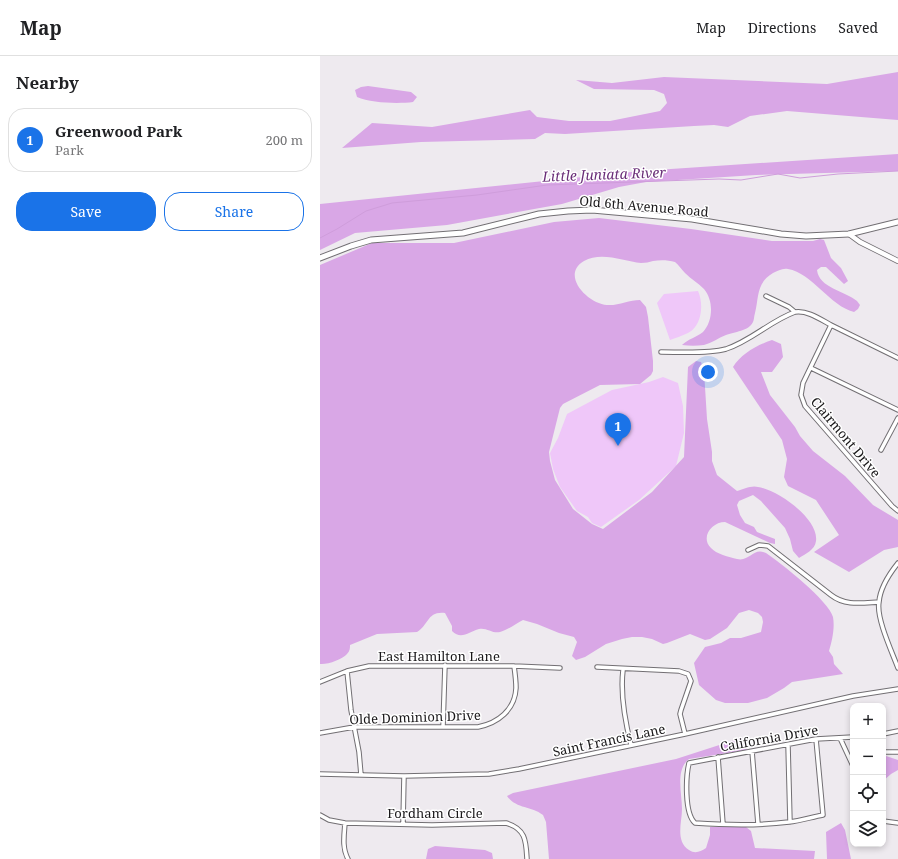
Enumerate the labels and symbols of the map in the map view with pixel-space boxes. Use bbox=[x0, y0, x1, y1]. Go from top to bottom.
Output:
water label: Little Juniata River bbox=[541, 162, 667, 186]
street label: Old 6th Avenue Road bbox=[579, 191, 709, 221]
your location bbox=[698, 362, 718, 382]
street label: Clairmont Drive bbox=[807, 393, 885, 481]
pin: 1 bbox=[605, 413, 631, 446]
street label: East Hamilton Lane bbox=[378, 647, 500, 665]
street label: Olde Dominion Drive bbox=[349, 706, 481, 728]
street label: Saint Francis Lane bbox=[551, 719, 667, 761]
street label: California Drive bbox=[719, 721, 820, 755]
street label: Fordham Circle bbox=[387, 804, 483, 822]

